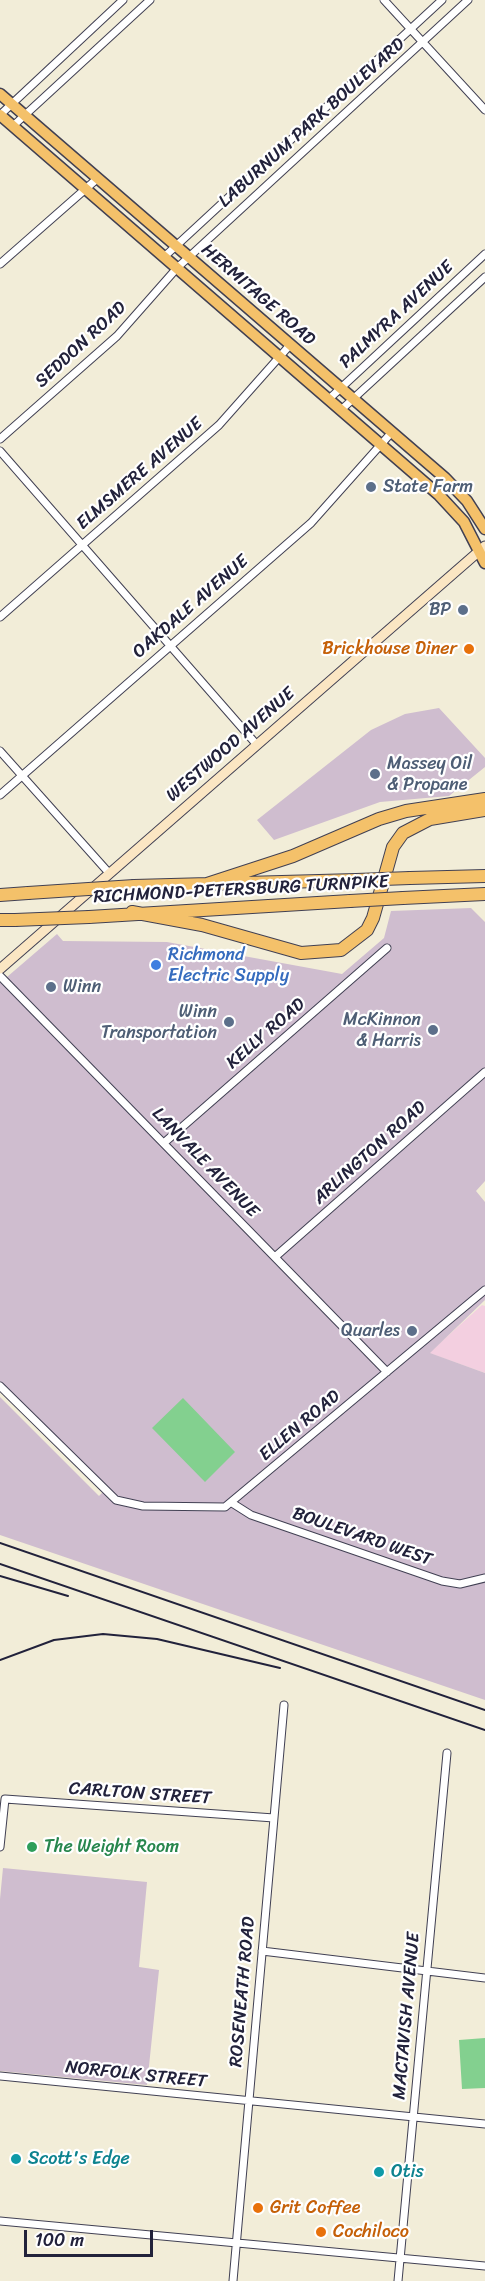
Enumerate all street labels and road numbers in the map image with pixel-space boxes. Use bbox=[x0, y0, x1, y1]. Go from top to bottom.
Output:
street label: LABURNUM PARK BOULEVARD bbox=[214, 34, 410, 212]
street label: HERMITAGE ROAD bbox=[196, 240, 320, 350]
street label: PALMYRA AVENUE bbox=[336, 257, 458, 373]
street label: SEDDON ROAD bbox=[31, 297, 131, 393]
street label: ELMSMERE AVENUE bbox=[72, 413, 208, 535]
street label: OAKDALE AVENUE bbox=[129, 551, 253, 663]
street label: WESTWOOD AVENUE bbox=[162, 683, 300, 807]
street label: RICHMOND-PETERSBURG TURNPIKE bbox=[93, 871, 389, 909]
street label: KELLY ROAD bbox=[222, 994, 310, 1074]
street label: ARLINGTON ROAD bbox=[309, 1097, 431, 1209]
street label: LANVALE AVENUE bbox=[147, 1103, 263, 1223]
street label: ELLEN ROAD bbox=[255, 1386, 345, 1466]
street label: BOULEVARD WEST bbox=[289, 1503, 435, 1571]
street label: CARLTON STREET bbox=[68, 1778, 212, 1810]
street label: ROSENEATH ROAD bbox=[226, 1916, 260, 2068]
street label: MACTAVISH AVENUE bbox=[389, 1932, 425, 2100]
street label: NORFOLK STREET bbox=[64, 2057, 208, 2093]

